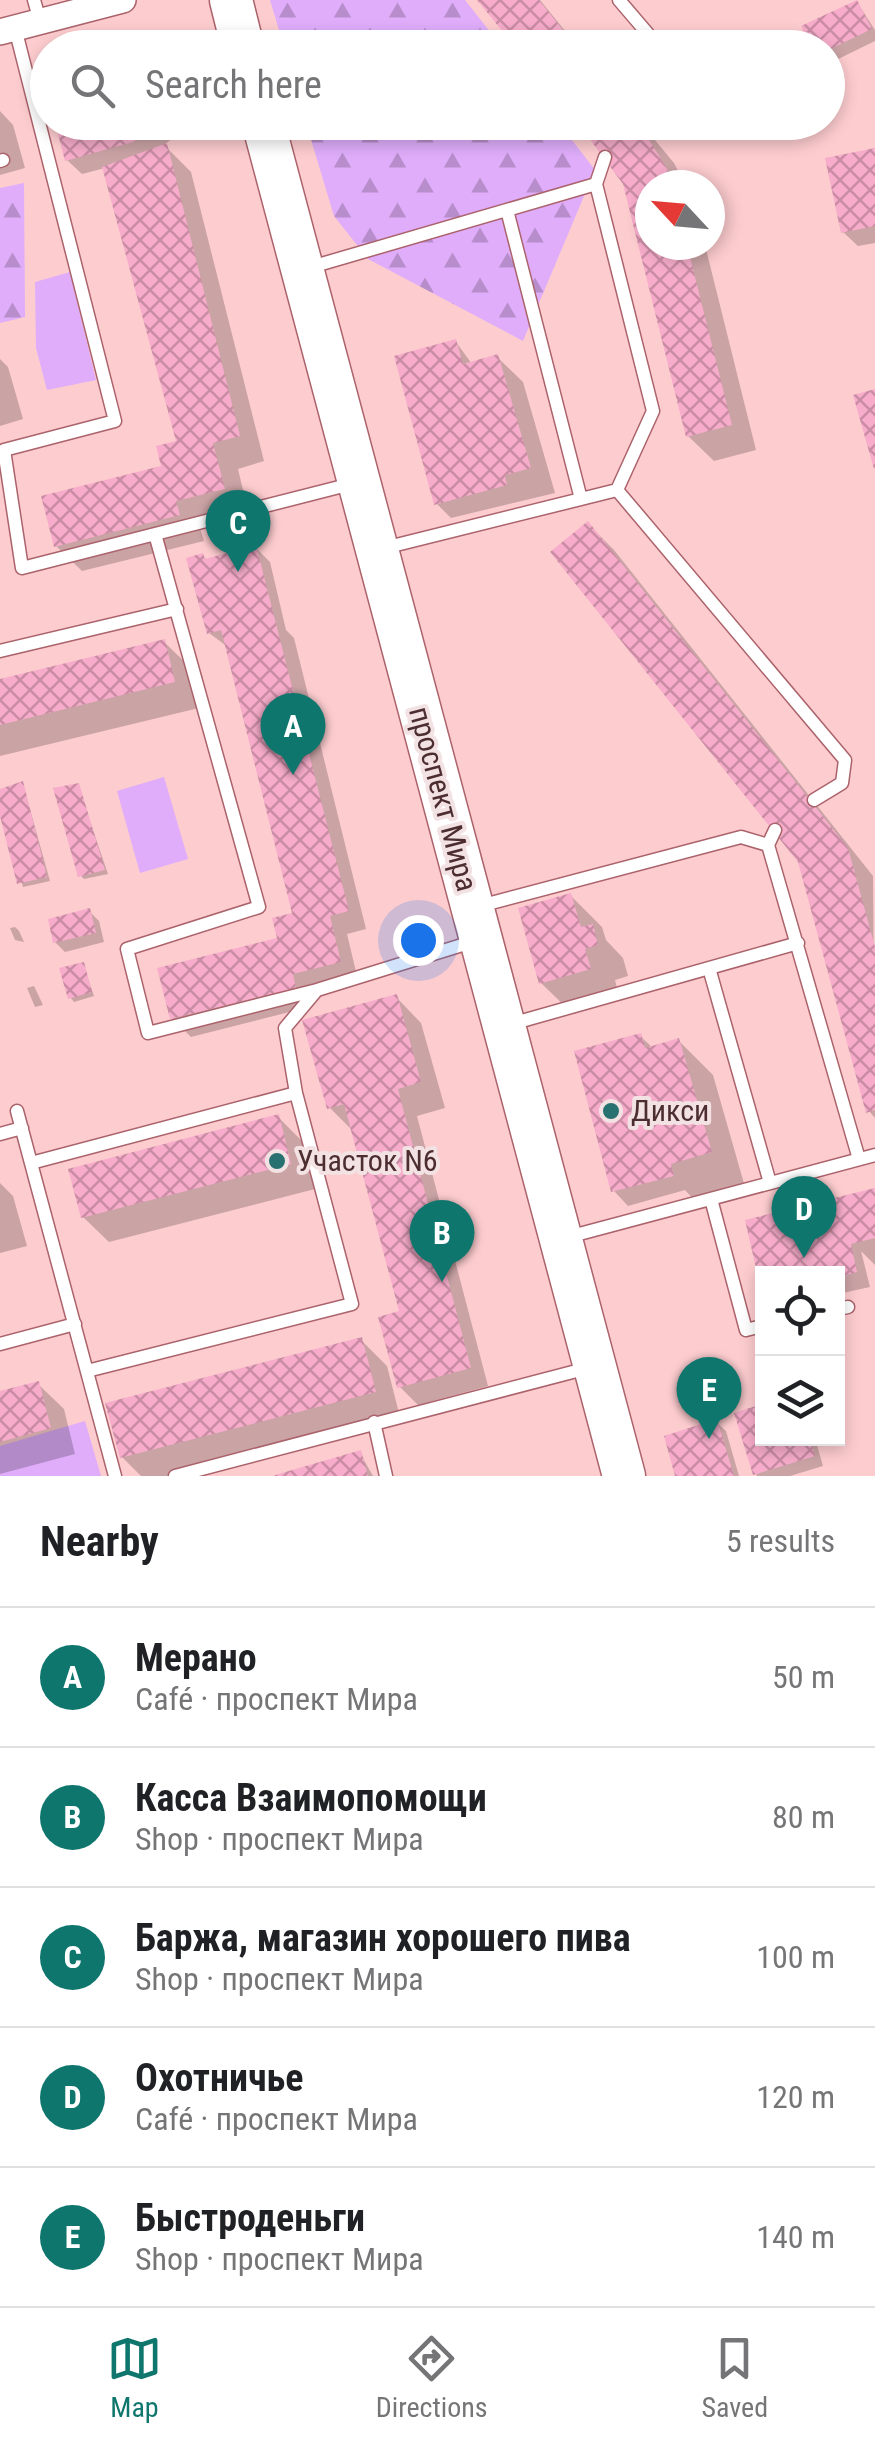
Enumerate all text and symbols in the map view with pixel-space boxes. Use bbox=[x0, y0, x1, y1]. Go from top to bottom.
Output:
search box bbox=[30, 30, 845, 140]
icon: search bbox=[65, 58, 120, 113]
text: Search here bbox=[145, 63, 322, 107]
north arrow bbox=[635, 170, 725, 260]
pin: C bbox=[206, 490, 270, 572]
pin: A bbox=[260, 692, 326, 775]
street label: проспект Мира bbox=[402, 703, 485, 895]
your location bbox=[393, 915, 444, 966]
place label: Дикси bbox=[631, 1093, 709, 1128]
marker: Дикси bbox=[600, 1100, 622, 1122]
place label: Участок N6 bbox=[297, 1143, 438, 1178]
marker: Участок N6 bbox=[266, 1150, 288, 1172]
pin: D bbox=[772, 1176, 836, 1258]
pin: B bbox=[410, 1200, 474, 1282]
map controls bbox=[755, 1266, 845, 1446]
button: locate bbox=[755, 1266, 845, 1356]
pin: E bbox=[676, 1356, 742, 1439]
button: layers bbox=[755, 1356, 845, 1446]
text: Nearby bbox=[40, 1517, 159, 1566]
text: 5 results bbox=[726, 1522, 835, 1560]
text: Мерано bbox=[135, 1636, 257, 1680]
text: A bbox=[63, 1658, 82, 1696]
text: 50 m bbox=[772, 1658, 835, 1696]
text: Café · проспект Мира bbox=[135, 1680, 418, 1718]
text: Касса Взаимопомощи bbox=[135, 1776, 487, 1820]
text: B bbox=[64, 1798, 81, 1836]
text: 80 m bbox=[772, 1798, 835, 1836]
text: Shop · проспект Мира bbox=[135, 1820, 424, 1858]
text: Баржа, магазин хорошего пива bbox=[135, 1916, 631, 1960]
text: C bbox=[63, 1938, 82, 1976]
text: 100 m bbox=[756, 1938, 835, 1976]
text: Shop · проспект Мира bbox=[135, 1960, 424, 1998]
text: Охотничье bbox=[135, 2056, 304, 2100]
text: D bbox=[63, 2078, 82, 2116]
text: 120 m bbox=[756, 2078, 835, 2116]
text: Café · проспект Мира bbox=[135, 2100, 418, 2138]
text: Быстроденьги bbox=[135, 2196, 365, 2240]
text: E bbox=[65, 2218, 80, 2256]
text: 140 m bbox=[756, 2218, 835, 2256]
text: Shop · проспект Мира bbox=[135, 2240, 424, 2278]
tab: Map bbox=[107, 2331, 162, 2424]
tab: Directions bbox=[376, 2331, 488, 2424]
tab: Saved bbox=[701, 2331, 768, 2424]

